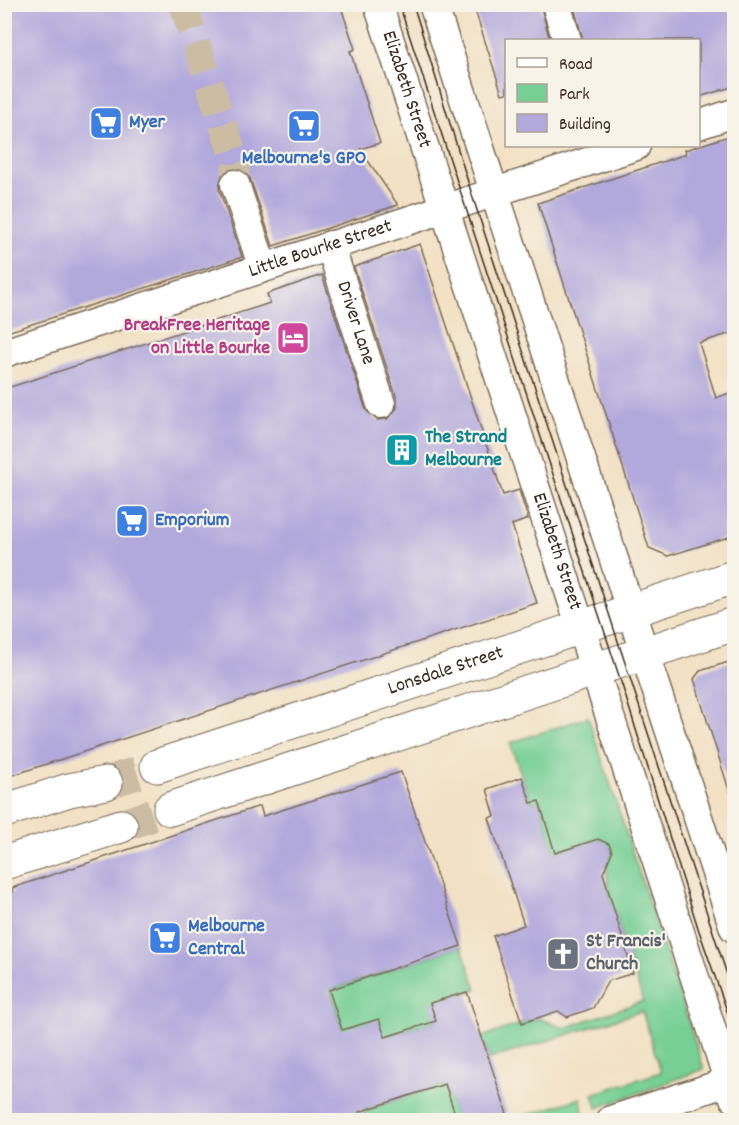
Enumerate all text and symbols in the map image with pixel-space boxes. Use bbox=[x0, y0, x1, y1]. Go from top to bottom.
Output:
street label: Elizabeth Street bbox=[374, 27, 438, 152]
legend bbox=[505, 39, 700, 147]
text: Road bbox=[559, 53, 593, 78]
text: Park bbox=[559, 83, 590, 108]
supermarket icon: Myer bbox=[88, 105, 124, 141]
supermarket icon: Melbourne's GPO bbox=[286, 108, 322, 144]
place label: Myer bbox=[129, 109, 166, 137]
text: Building bbox=[559, 113, 611, 138]
place label: Melbourne's GPO bbox=[242, 145, 366, 173]
street label: Little Bourke Street bbox=[245, 213, 396, 286]
street label: Driver Lane bbox=[329, 278, 382, 369]
place label: BreakFree Heritage on Little Bourke bbox=[124, 312, 270, 363]
hotel icon: BreakFree Heritage on Little Bourke bbox=[275, 320, 311, 356]
place label: The Strand Melbourne bbox=[425, 424, 507, 475]
building icon: The Strand Melbourne bbox=[384, 432, 420, 468]
street label: Elizabeth Street bbox=[524, 489, 588, 614]
supermarket icon: Emporium bbox=[114, 503, 150, 539]
place label: Emporium bbox=[155, 507, 230, 535]
street label: Lonsdale Street bbox=[384, 639, 507, 703]
place label: Melbourne Central bbox=[188, 913, 265, 964]
supermarket icon: Melbourne Central bbox=[147, 920, 183, 956]
place label: St Francis' Church bbox=[586, 928, 666, 979]
church icon: St Francis' Church bbox=[545, 936, 581, 972]

